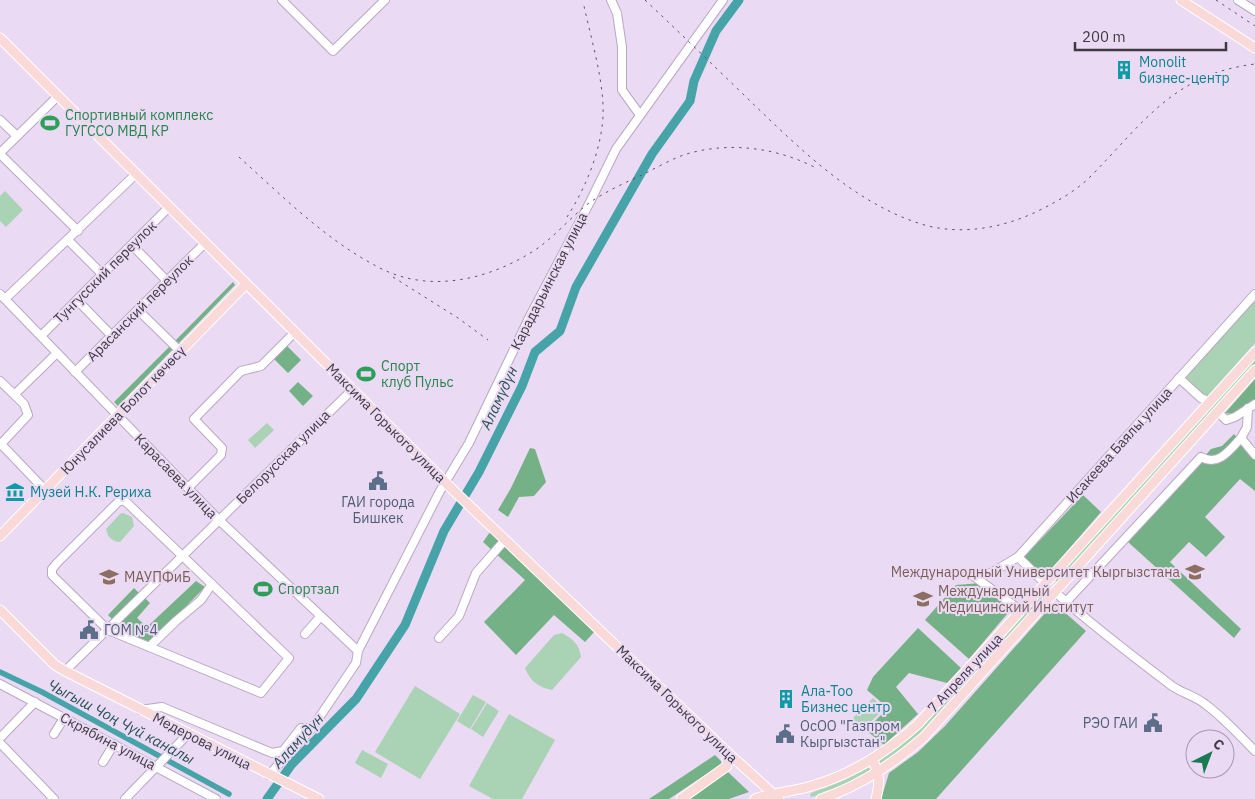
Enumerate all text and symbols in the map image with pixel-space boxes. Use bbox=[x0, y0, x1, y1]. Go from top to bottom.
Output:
scale bar bbox=[1075, 20, 1226, 52]
text: 200 m bbox=[1082, 27, 1126, 46]
place label: Monolit бизнес-центр bbox=[1139, 53, 1230, 87]
building icon: Monolit бизнес-центр bbox=[1113, 59, 1135, 81]
place label: Спортивный комплекс ГУГССО МВД КР bbox=[65, 106, 213, 140]
sports icon: Спортивный комплекс ГУГССО МВД КР bbox=[39, 112, 61, 134]
street label: Карадарьинская улица bbox=[506, 209, 592, 353]
street label: Тунгусский переулок bbox=[50, 216, 161, 327]
street label: Арасанский переулок bbox=[83, 251, 197, 365]
street label: Юнусалиева Болот көчөсү bbox=[57, 342, 189, 478]
place label: Спорт клуб Пульс bbox=[381, 357, 454, 391]
street label: Максима Горького улица bbox=[322, 359, 450, 487]
sports icon: Спорт клуб Пульс bbox=[355, 363, 377, 385]
water label: Аламүдүн bbox=[475, 363, 521, 433]
street label: Исакеева Баялы улица bbox=[1062, 383, 1176, 507]
street label: Белорусская улица bbox=[232, 406, 334, 508]
street label: Карасаева улица bbox=[131, 430, 222, 523]
public building icon: ГАИ города Бишкек bbox=[367, 470, 389, 492]
museum icon: Музей Н.К. Рериха bbox=[4, 481, 26, 503]
place label: Музей Н.К. Рериха bbox=[30, 483, 152, 501]
place label: ГАИ города Бишкек bbox=[341, 493, 415, 527]
school or university icon: Международный Университет Кыргызстана bbox=[1184, 561, 1206, 583]
place label: Международный Университет Кыргызстана bbox=[891, 563, 1181, 581]
school or university icon: МАУПФиБ bbox=[98, 566, 120, 588]
place label: МАУПФиБ bbox=[124, 568, 191, 586]
sports icon: Спортзал bbox=[252, 578, 274, 600]
place label: Спортзал bbox=[278, 580, 340, 598]
place label: Международный Медицинский Институт bbox=[938, 582, 1094, 616]
school or university icon: Международный Медицинский Институт bbox=[912, 588, 934, 610]
public building icon: ГОМ №4 bbox=[78, 619, 100, 641]
place label: ГОМ №4 bbox=[104, 621, 158, 639]
street label: 7 Апреля улица bbox=[924, 629, 1007, 716]
street label: Максима Горького улица bbox=[612, 641, 742, 767]
water label: Чыгыш Чоң Чүй каналы bbox=[45, 675, 198, 768]
place label: Ала-Тоо Бизнес центр bbox=[801, 682, 890, 716]
building icon: Ала-Тоо Бизнес центр bbox=[775, 688, 797, 710]
street label: Скрябина улица bbox=[57, 708, 159, 774]
street label: Медерова улица bbox=[150, 708, 255, 774]
water label: Аламүдүн bbox=[267, 709, 327, 773]
public building icon: РЭО ГАИ bbox=[1142, 712, 1164, 734]
place label: РЭО ГАИ bbox=[1083, 714, 1138, 732]
place label: ОсОО "Газпром Кыргызстан" bbox=[800, 717, 900, 751]
public building icon: ОсОО "Газпром Кыргызстан" bbox=[774, 723, 796, 745]
north arrow bbox=[1185, 729, 1235, 779]
text: С bbox=[1209, 735, 1228, 754]

